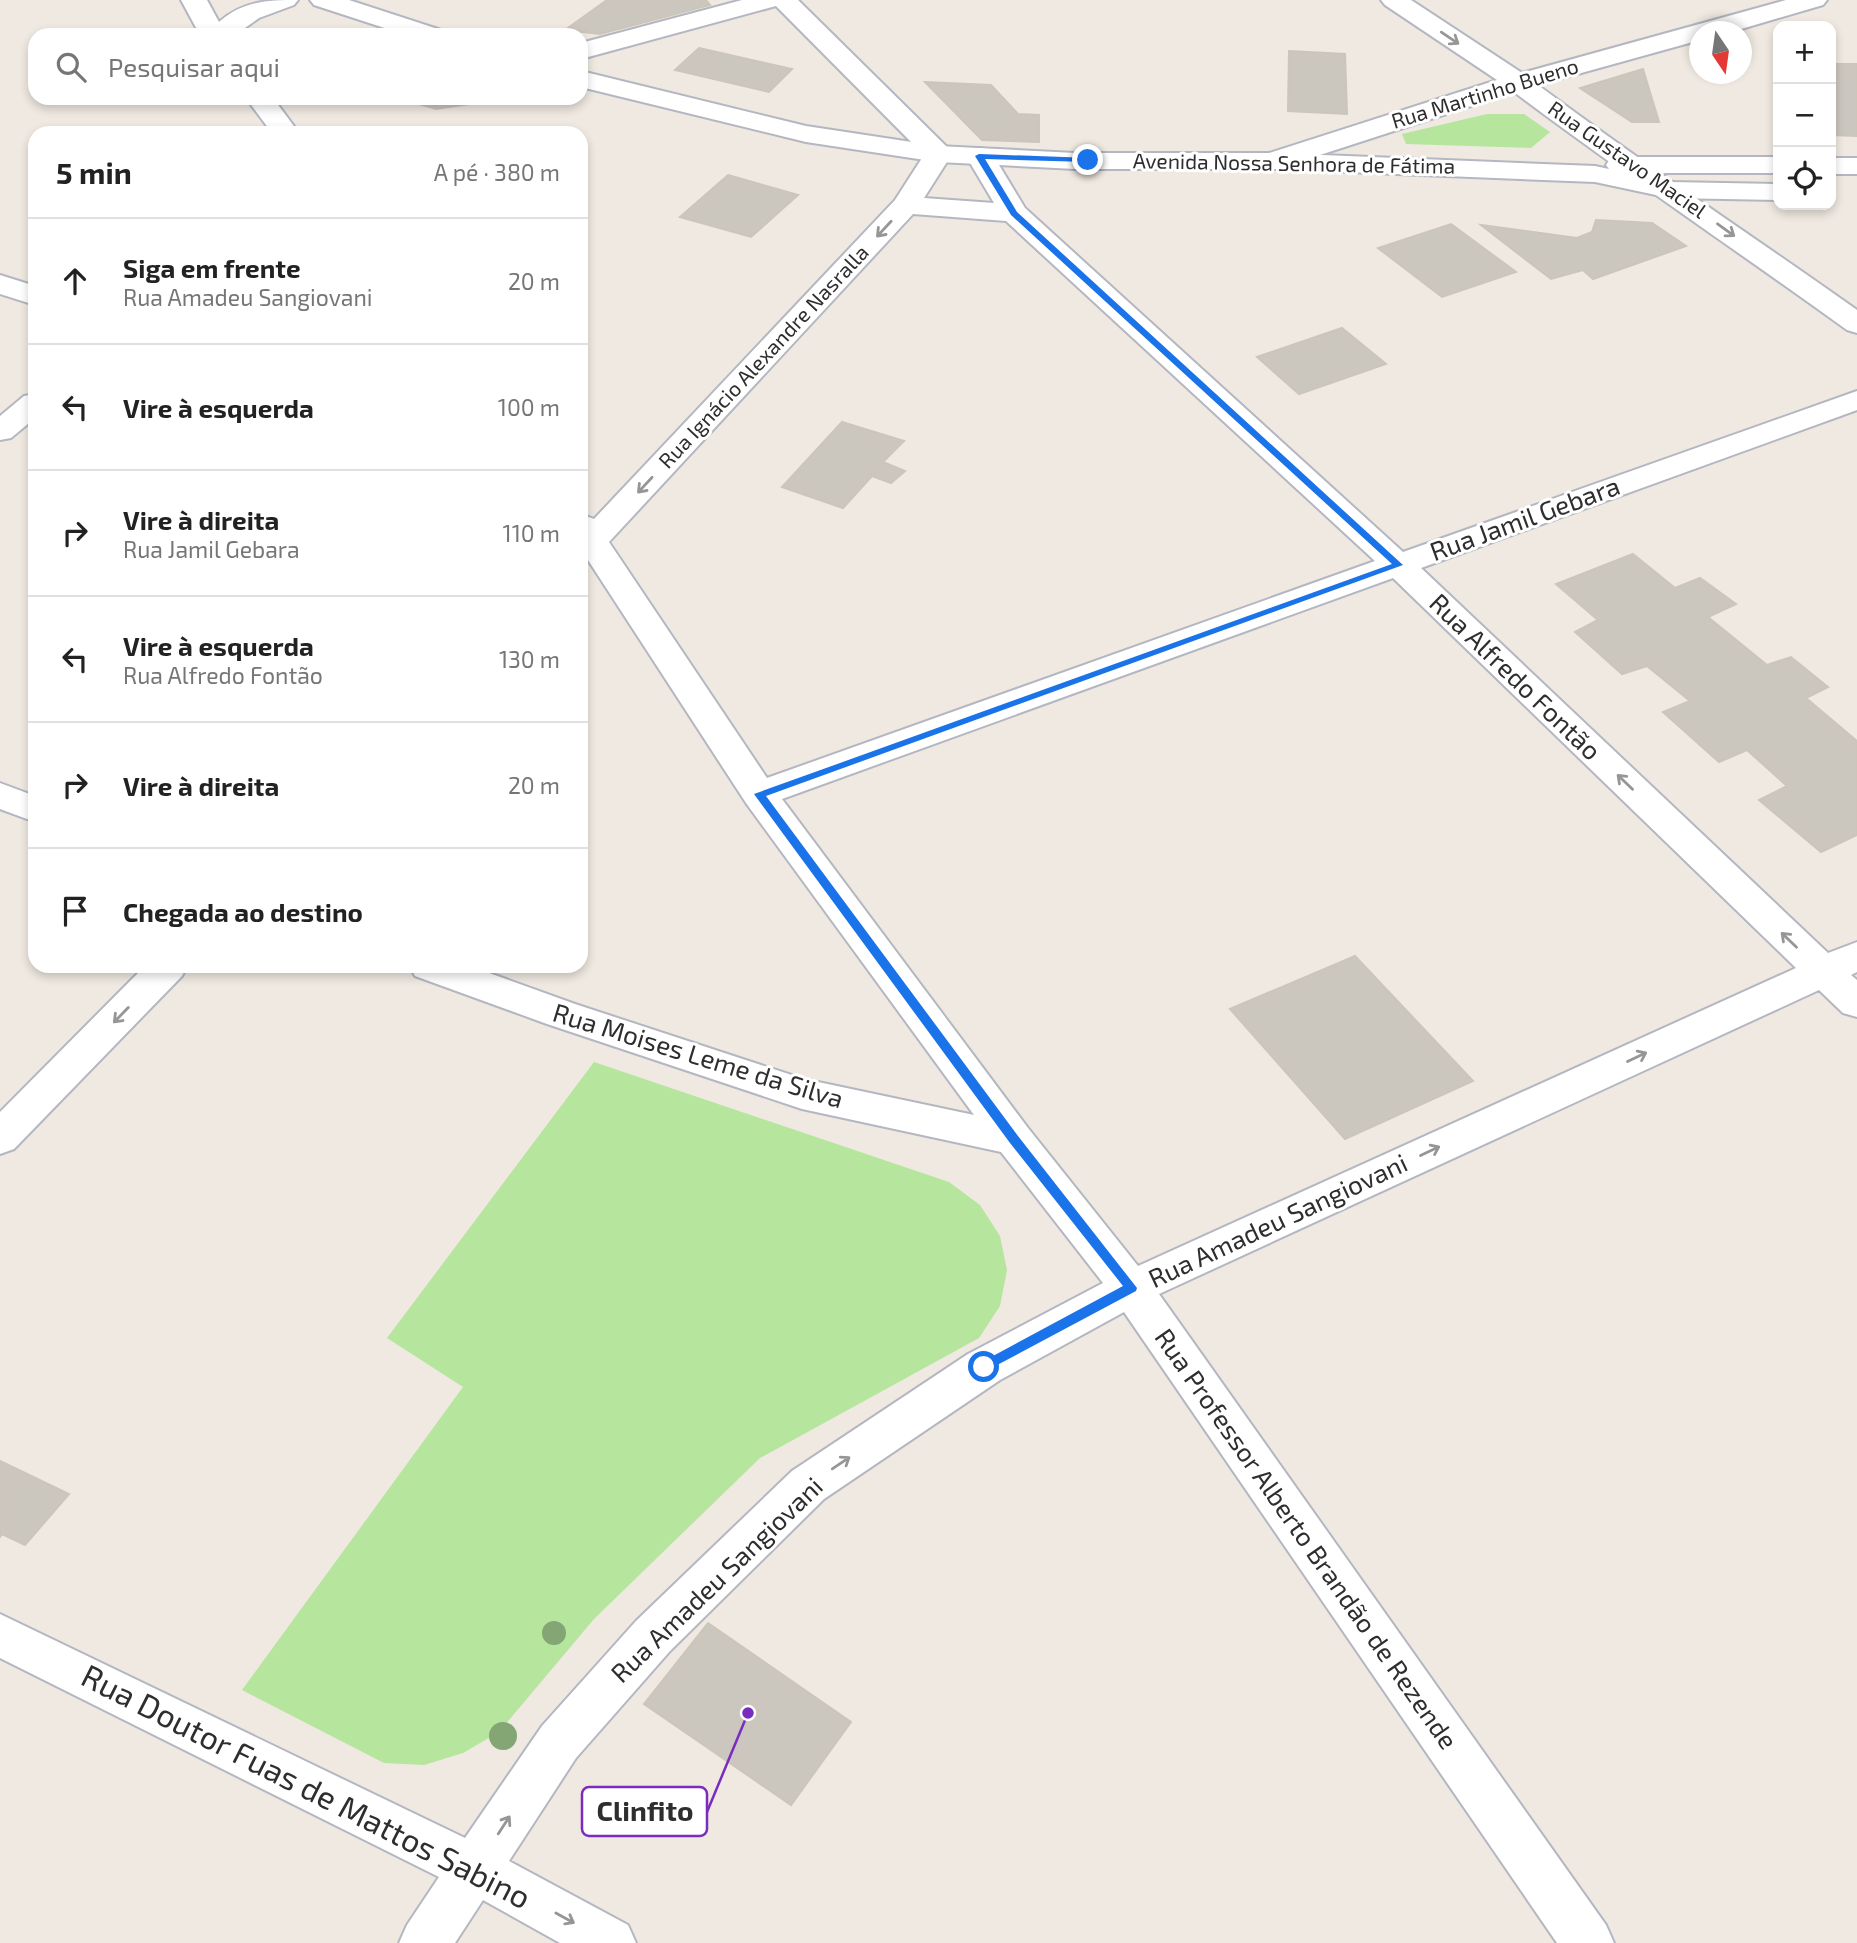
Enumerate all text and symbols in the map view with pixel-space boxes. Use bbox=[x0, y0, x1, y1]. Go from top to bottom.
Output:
north arrow bbox=[1689, 21, 1752, 84]
map controls bbox=[1773, 21, 1836, 210]
button: + bbox=[1773, 21, 1836, 84]
search box bbox=[28, 28, 588, 105]
one-way arrow bbox=[1440, 31, 1460, 45]
icon: search bbox=[52, 48, 90, 86]
text: Pesquisar aqui bbox=[108, 51, 280, 82]
street label: Rua Martinho Bueno bbox=[1388, 52, 1581, 133]
button: − bbox=[1773, 84, 1836, 147]
street label: Rua Gustavo Maciel bbox=[1544, 95, 1712, 223]
route end bbox=[1072, 144, 1103, 175]
street label: Avenida Nossa Senhora de Fátima bbox=[1133, 147, 1455, 178]
button: locate bbox=[1773, 147, 1836, 210]
text: 5 min bbox=[56, 154, 132, 190]
text: A pé · 380 m bbox=[434, 158, 560, 186]
one-way arrow bbox=[875, 220, 892, 237]
one-way arrow bbox=[1716, 223, 1735, 237]
street label: Rua Ignácio Alexandre Nasralla bbox=[653, 239, 873, 473]
text: Siga em frente bbox=[123, 252, 301, 283]
icon: ahead bbox=[56, 262, 94, 300]
text: 20 m bbox=[508, 267, 560, 295]
text: Rua Amadeu Sangiovani bbox=[123, 283, 373, 311]
icon: left bbox=[56, 388, 94, 426]
text: Vire à esquerda bbox=[123, 392, 314, 423]
text: 100 m bbox=[498, 393, 560, 421]
street label: Rua Jamil Gebara bbox=[1425, 469, 1624, 566]
one-way arrow bbox=[636, 476, 653, 493]
text: Vire à direita bbox=[123, 504, 279, 535]
icon: right bbox=[56, 514, 94, 552]
text: 110 m bbox=[503, 519, 560, 547]
text: Rua Jamil Gebara bbox=[123, 535, 300, 563]
street label: Rua Alfredo Fontão bbox=[1424, 586, 1608, 766]
text: Vire à esquerda bbox=[123, 630, 314, 661]
icon: left bbox=[56, 640, 94, 678]
text: 130 m bbox=[499, 645, 560, 673]
text: Rua Alfredo Fontão bbox=[123, 661, 323, 689]
icon: right bbox=[56, 766, 94, 804]
text: Vire à direita bbox=[123, 770, 279, 801]
text: 20 m bbox=[508, 771, 560, 799]
one-way arrow bbox=[1617, 774, 1634, 791]
icon: arrive bbox=[56, 892, 94, 930]
text: Chegada ao destino bbox=[123, 896, 363, 927]
one-way arrow bbox=[1781, 931, 1798, 948]
street label: Rua Moises Leme da Silva bbox=[549, 996, 847, 1114]
one-way arrow bbox=[112, 1006, 129, 1023]
one-way arrow bbox=[1626, 1049, 1647, 1063]
one-way arrow bbox=[1419, 1144, 1440, 1157]
street label: Rua Amadeu Sangiovani bbox=[1143, 1146, 1412, 1293]
street label: Rua Professor Alberto Brandão de Rezende bbox=[1149, 1322, 1465, 1754]
route start bbox=[968, 1351, 999, 1382]
one-way arrow bbox=[830, 1456, 850, 1470]
street label: Rua Amadeu Sangiovani bbox=[604, 1470, 828, 1688]
street label: Rua Doutor Fuas de Mattos Sabino bbox=[76, 1655, 538, 1915]
callout: Clinfito bbox=[582, 1787, 707, 1836]
text: Clinfito bbox=[597, 1793, 693, 1827]
one-way arrow bbox=[497, 1816, 511, 1835]
one-way arrow bbox=[554, 1911, 574, 1925]

